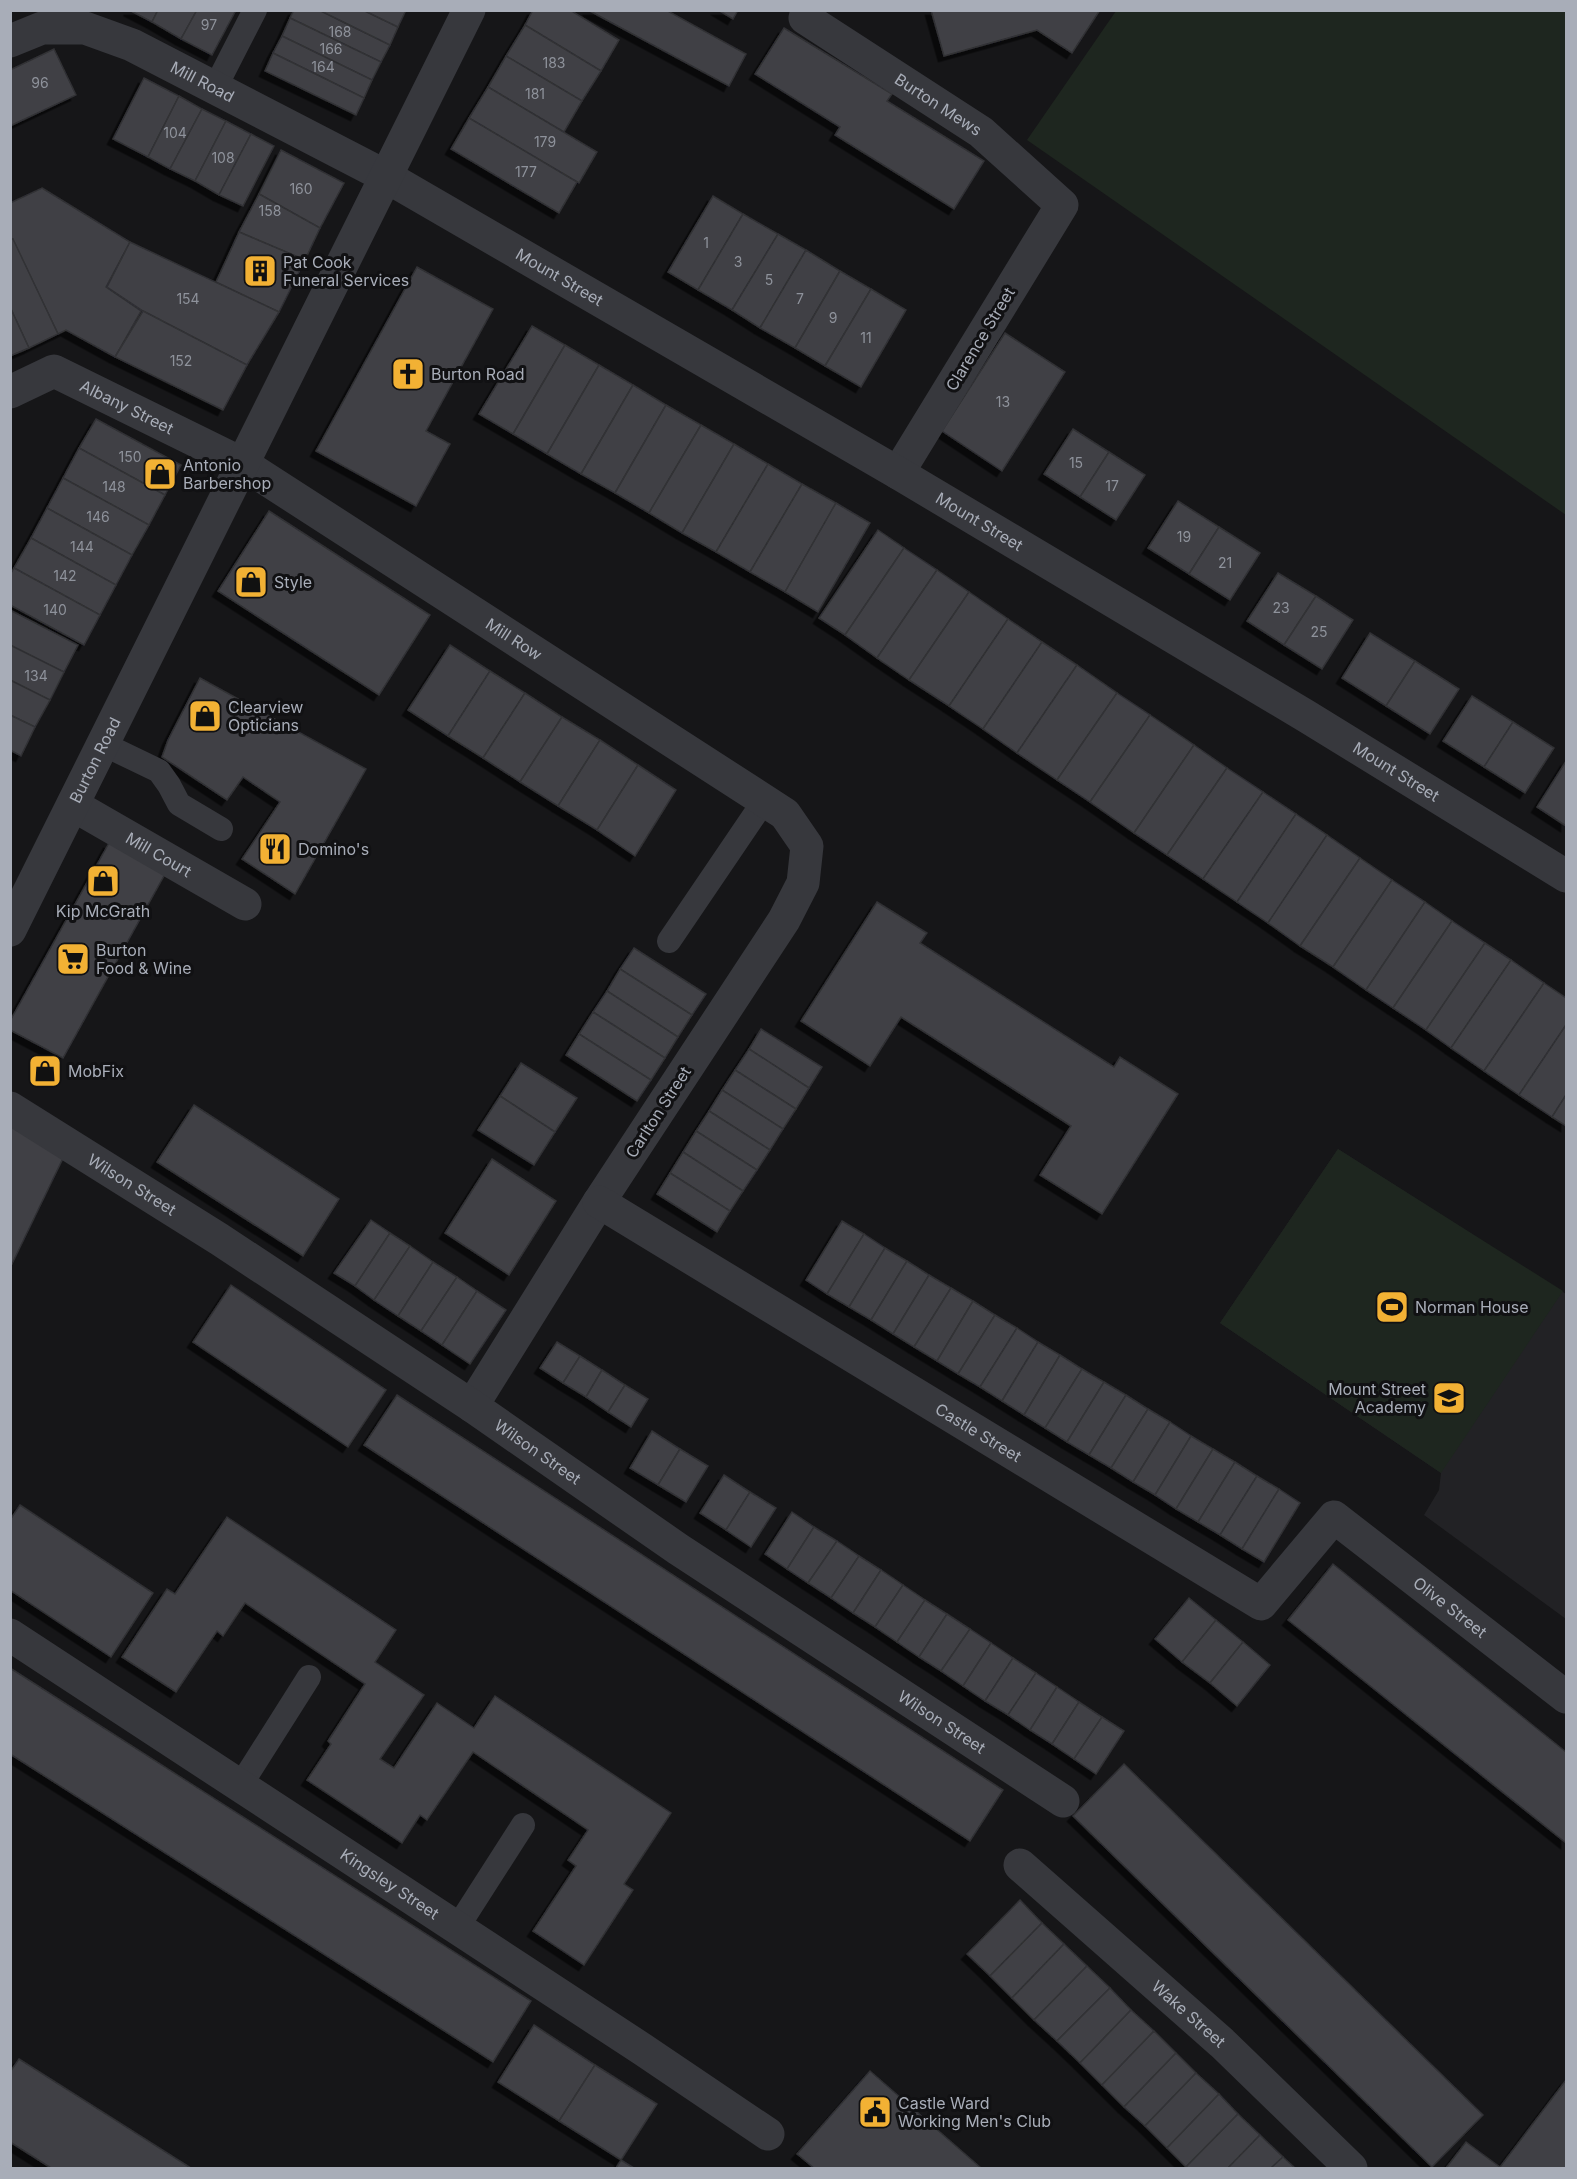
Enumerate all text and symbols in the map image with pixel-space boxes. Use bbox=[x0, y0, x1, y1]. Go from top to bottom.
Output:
house number: 97 bbox=[201, 16, 217, 33]
house number: 168 bbox=[328, 23, 352, 40]
house number: 166 bbox=[319, 40, 343, 57]
house number: 183 bbox=[542, 54, 566, 71]
street label: Mill Road bbox=[167, 57, 238, 106]
house number: 164 bbox=[311, 58, 335, 75]
street label: Burton Mews bbox=[891, 69, 986, 140]
house number: 96 bbox=[31, 74, 49, 91]
house number: 181 bbox=[525, 85, 545, 102]
house number: 104 bbox=[163, 124, 187, 141]
house number: 179 bbox=[534, 133, 556, 150]
house number: 108 bbox=[211, 149, 235, 166]
house number: 177 bbox=[515, 163, 537, 180]
house number: 160 bbox=[289, 180, 313, 197]
house number: 158 bbox=[259, 202, 281, 219]
house number: 1 bbox=[703, 234, 709, 251]
street label: Mount Street bbox=[512, 244, 607, 310]
place label: Pat Cook Funeral Services bbox=[283, 252, 409, 290]
building icon: Pat Cook Funeral Services bbox=[242, 253, 278, 289]
house number: 3 bbox=[734, 253, 742, 270]
house number: 5 bbox=[765, 271, 773, 288]
street label: Clarence Street bbox=[941, 284, 1019, 394]
house number: 154 bbox=[176, 290, 200, 307]
house number: 7 bbox=[796, 290, 804, 307]
house number: 9 bbox=[829, 309, 837, 326]
house number: 11 bbox=[860, 329, 872, 346]
house number: 152 bbox=[170, 352, 192, 369]
church icon: Burton Road bbox=[390, 356, 426, 392]
place label: Burton Road bbox=[431, 364, 524, 384]
street label: Albany Street bbox=[77, 375, 177, 438]
house number: 13 bbox=[996, 393, 1010, 410]
house number: 150 bbox=[118, 448, 142, 465]
house number: 15 bbox=[1069, 454, 1083, 471]
place label: Antonio Barbershop bbox=[183, 455, 271, 493]
shop icon: Antonio Barbershop bbox=[142, 456, 178, 492]
house number: 17 bbox=[1105, 477, 1119, 494]
house number: 148 bbox=[102, 478, 126, 495]
street label: Mount Street bbox=[932, 488, 1027, 555]
house number: 146 bbox=[86, 508, 110, 525]
house number: 19 bbox=[1177, 528, 1191, 545]
house number: 144 bbox=[70, 538, 94, 555]
house number: 21 bbox=[1218, 554, 1232, 571]
shop icon: Style bbox=[233, 564, 269, 600]
house number: 142 bbox=[53, 567, 77, 584]
place label: Style bbox=[274, 572, 312, 592]
house number: 23 bbox=[1272, 599, 1290, 616]
house number: 140 bbox=[43, 601, 67, 618]
street label: Mill Row bbox=[482, 614, 546, 665]
house number: 25 bbox=[1310, 623, 1328, 640]
house number: 134 bbox=[24, 667, 48, 684]
place label: Clearview Opticians bbox=[228, 697, 303, 735]
shop icon: Clearview Opticians bbox=[187, 698, 223, 734]
street label: Burton Road bbox=[65, 714, 125, 806]
street label: Mount Street bbox=[1349, 737, 1443, 806]
street label: Mill Court bbox=[122, 828, 195, 881]
restaurant icon: Domino's bbox=[257, 831, 293, 867]
place label: Domino's bbox=[298, 839, 369, 859]
shop icon: Kip McGrath bbox=[85, 863, 121, 899]
place label: Kip McGrath bbox=[56, 901, 150, 921]
place label: Burton Food & Wine bbox=[96, 940, 192, 978]
supermarket icon: Burton Food & Wine bbox=[55, 941, 91, 977]
shop icon: MobFix bbox=[27, 1053, 63, 1089]
place label: MobFix bbox=[68, 1061, 124, 1081]
street label: Carlton Street bbox=[621, 1063, 695, 1161]
street label: Wilson Street bbox=[84, 1149, 180, 1220]
sports icon: Norman House bbox=[1374, 1289, 1410, 1325]
place label: Norman House bbox=[1415, 1297, 1529, 1317]
place label: Mount Street Academy bbox=[1328, 1379, 1426, 1417]
school or university icon: Mount Street Academy bbox=[1431, 1380, 1467, 1416]
street label: Castle Street bbox=[932, 1399, 1025, 1466]
street label: Wilson Street bbox=[491, 1415, 585, 1489]
street label: Olive Street bbox=[1409, 1572, 1491, 1642]
street label: Wilson Street bbox=[894, 1686, 990, 1758]
street label: Kingsley Street bbox=[337, 1844, 443, 1923]
street label: Wake Street bbox=[1148, 1976, 1230, 2051]
place label: Castle Ward Working Men's Club bbox=[898, 2093, 1051, 2131]
public building icon: Castle Ward Working Men's Club bbox=[857, 2094, 893, 2130]

